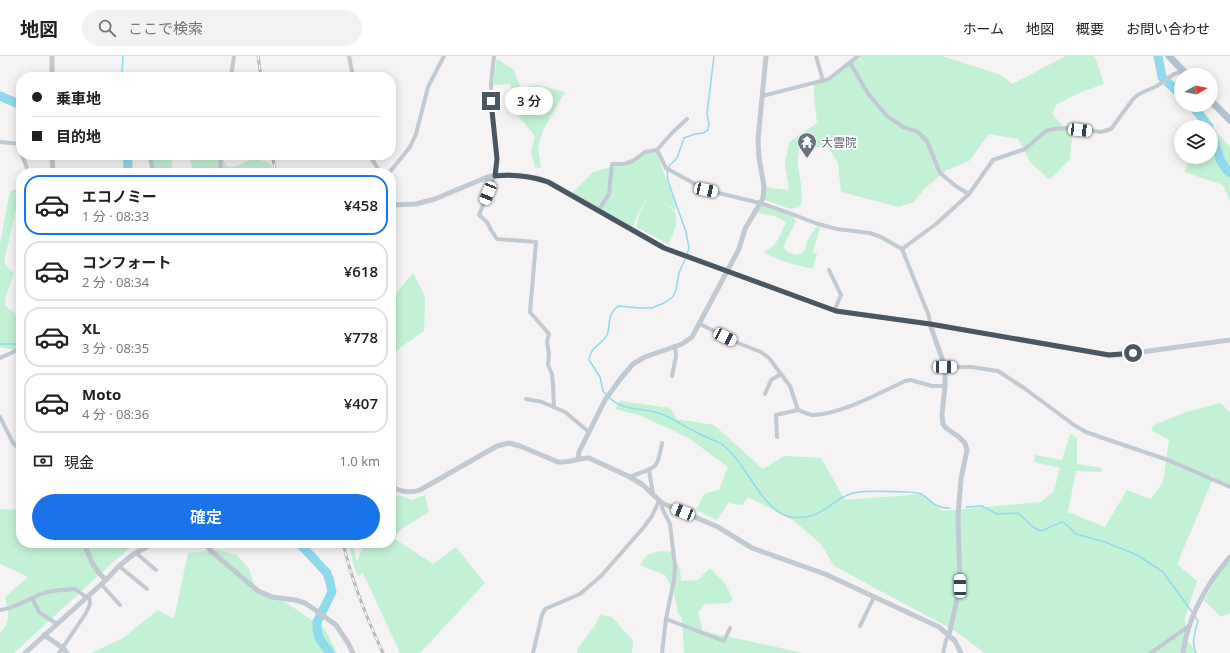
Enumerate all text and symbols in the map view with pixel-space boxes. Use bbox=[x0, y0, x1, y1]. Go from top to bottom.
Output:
search box bbox=[82, 10, 362, 46]
text: 地図 bbox=[20, 16, 58, 42]
icon: search bbox=[96, 17, 118, 39]
text: ここで検索 bbox=[128, 18, 203, 38]
text: ホーム bbox=[962, 19, 1004, 38]
text: 地図 bbox=[1026, 19, 1054, 38]
text: 概要 bbox=[1076, 19, 1104, 38]
text: お問い合わせ bbox=[1126, 19, 1210, 38]
north arrow bbox=[1174, 68, 1218, 112]
map controls bbox=[1174, 68, 1218, 164]
callout: 3 分 bbox=[505, 87, 553, 115]
text: 乗車地 bbox=[56, 88, 101, 108]
route end bbox=[482, 92, 500, 110]
text: 3 分 bbox=[517, 92, 541, 110]
button: layers bbox=[1174, 120, 1218, 164]
car bbox=[1067, 123, 1093, 137]
text: 目的地 bbox=[56, 126, 101, 146]
temple icon: 大雲院 bbox=[796, 131, 818, 159]
place label: 大雲院 bbox=[821, 134, 857, 151]
car bbox=[478, 180, 498, 206]
car bbox=[693, 182, 719, 198]
text: エコノミー bbox=[82, 186, 157, 206]
icon: car bbox=[34, 187, 70, 223]
text: ¥458 bbox=[344, 195, 378, 215]
text: 1 分 · 08:33 bbox=[82, 207, 149, 225]
text: コンフォート bbox=[82, 252, 172, 272]
icon: car bbox=[34, 253, 70, 289]
text: ¥618 bbox=[344, 261, 378, 281]
text: 2 分 · 08:34 bbox=[82, 273, 149, 291]
text: XL bbox=[82, 318, 100, 338]
icon: car bbox=[34, 319, 70, 355]
car bbox=[712, 326, 738, 348]
text: ¥778 bbox=[344, 327, 378, 347]
text: 3 分 · 08:35 bbox=[82, 339, 149, 357]
route start bbox=[1124, 344, 1142, 362]
car bbox=[933, 361, 957, 373]
text: Moto bbox=[82, 384, 121, 404]
icon: car bbox=[34, 385, 70, 421]
text: ¥407 bbox=[344, 393, 378, 413]
text: 4 分 · 08:36 bbox=[82, 405, 149, 423]
icon: cash bbox=[32, 450, 54, 472]
text: 現金 bbox=[64, 452, 94, 472]
text: 1.0 km bbox=[339, 452, 380, 470]
button: 確定 bbox=[32, 494, 380, 540]
car bbox=[670, 502, 696, 522]
car bbox=[954, 574, 966, 598]

